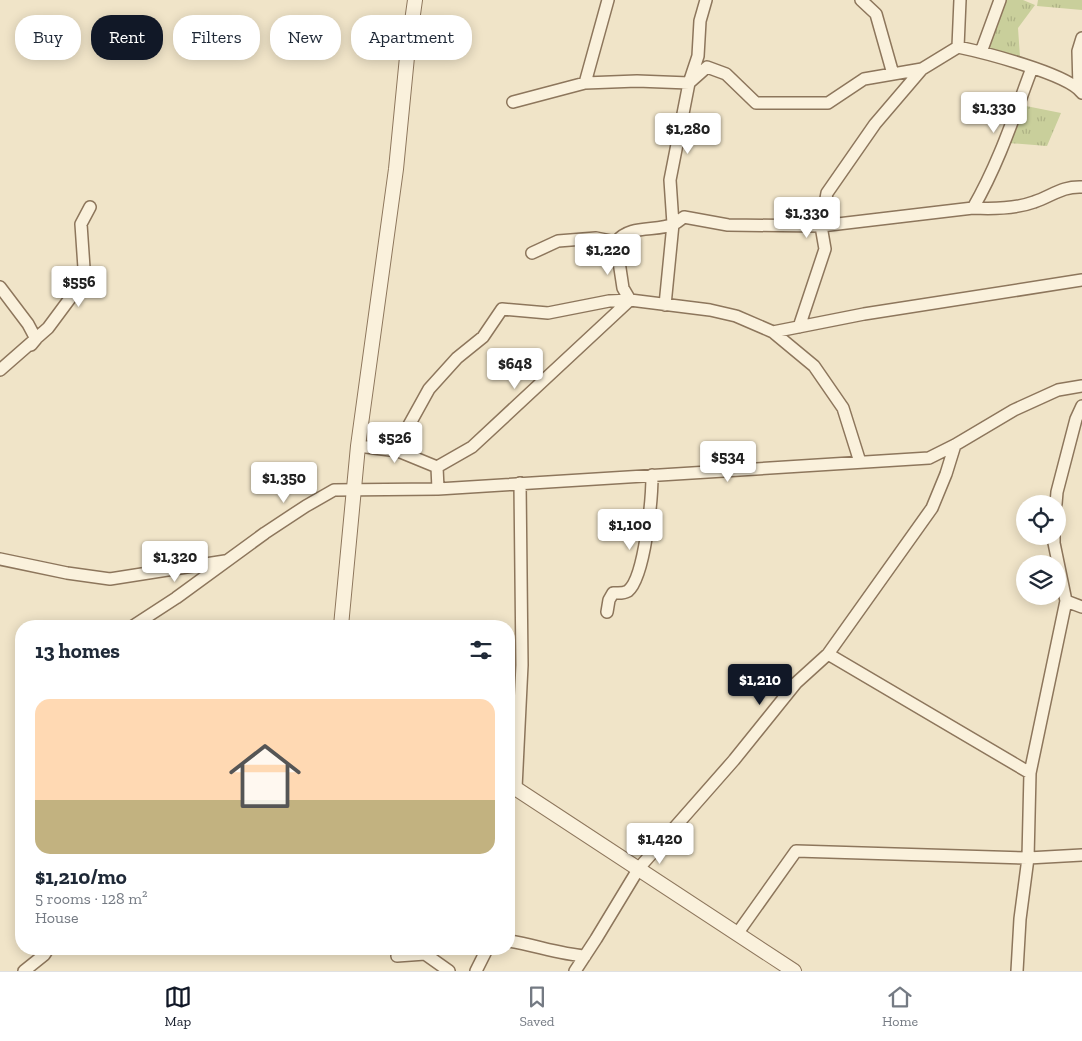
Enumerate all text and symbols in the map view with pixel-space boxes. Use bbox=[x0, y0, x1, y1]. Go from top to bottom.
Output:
chip: Buy bbox=[15, 15, 81, 60]
chip: Rent bbox=[91, 15, 163, 60]
chip: Filters bbox=[173, 15, 260, 60]
chip: New bbox=[270, 15, 341, 60]
chip: Apartment bbox=[351, 15, 472, 60]
pin: $1,330 bbox=[953, 92, 1035, 134]
text: $1,330 bbox=[972, 98, 1016, 117]
pin: $1,280 bbox=[647, 112, 729, 155]
text: $1,280 bbox=[666, 119, 710, 138]
pin: $1,330 bbox=[766, 196, 848, 239]
text: $1,330 bbox=[785, 203, 829, 222]
pin: $1,220 bbox=[567, 234, 649, 276]
text: $1,220 bbox=[586, 240, 630, 259]
pin: $556 bbox=[49, 266, 109, 308]
text: $556 bbox=[62, 272, 96, 291]
pin: $648 bbox=[485, 348, 545, 390]
text: $648 bbox=[498, 354, 532, 373]
pin: $526 bbox=[365, 422, 425, 464]
text: $526 bbox=[378, 428, 412, 447]
pin: $534 bbox=[698, 440, 758, 483]
text: $534 bbox=[711, 447, 745, 466]
pin: $1,350 bbox=[243, 462, 325, 504]
text: $1,350 bbox=[262, 468, 306, 487]
map controls bbox=[1016, 495, 1066, 605]
button: locate bbox=[1016, 495, 1066, 545]
pin: $1,100 bbox=[589, 508, 671, 551]
text: $1,100 bbox=[609, 515, 651, 534]
pin: $1,320 bbox=[134, 540, 216, 583]
text: $1,320 bbox=[153, 547, 197, 566]
button: layers bbox=[1016, 555, 1066, 605]
icon: filters bbox=[467, 636, 495, 664]
text: 13 homes bbox=[35, 638, 120, 663]
pin: $1,210 bbox=[719, 664, 801, 706]
text: $1,210 bbox=[739, 670, 781, 689]
icon: home bbox=[220, 731, 310, 821]
pin: $1,420 bbox=[619, 822, 701, 865]
text: $1,420 bbox=[638, 829, 682, 848]
text: $1,210/mo bbox=[35, 864, 127, 889]
text: 5 rooms · 128 m² bbox=[35, 889, 148, 908]
text: House bbox=[35, 908, 78, 927]
tab: Map bbox=[164, 983, 192, 1030]
tab: Saved bbox=[519, 983, 554, 1030]
tab: Home bbox=[882, 983, 918, 1030]

